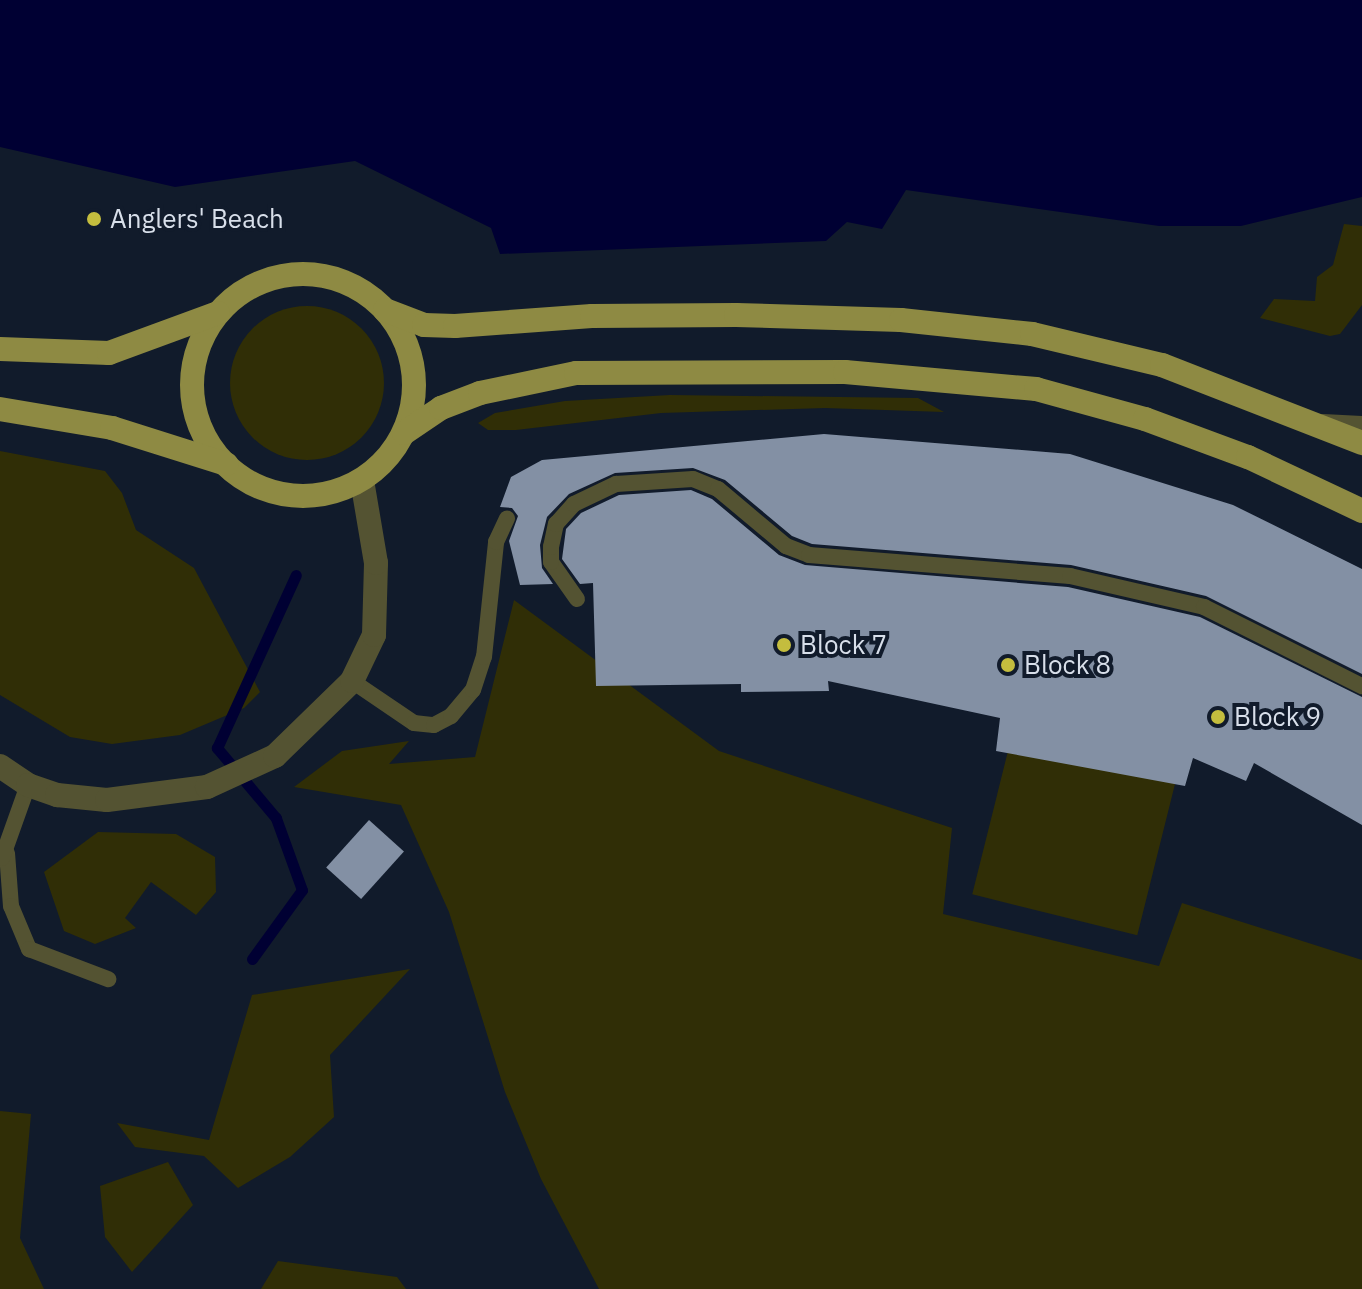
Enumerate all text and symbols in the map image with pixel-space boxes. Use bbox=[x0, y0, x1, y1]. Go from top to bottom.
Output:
place label: Anglers' Beach bbox=[110, 203, 284, 235]
marker: Anglers' Beach bbox=[85, 210, 103, 228]
place label: Block 7 bbox=[800, 629, 887, 661]
marker: Block 7 bbox=[775, 636, 793, 654]
place label: Block 8 bbox=[1024, 649, 1111, 681]
marker: Block 8 bbox=[999, 656, 1017, 674]
place label: Block 9 bbox=[1234, 701, 1321, 733]
marker: Block 9 bbox=[1209, 708, 1227, 726]

